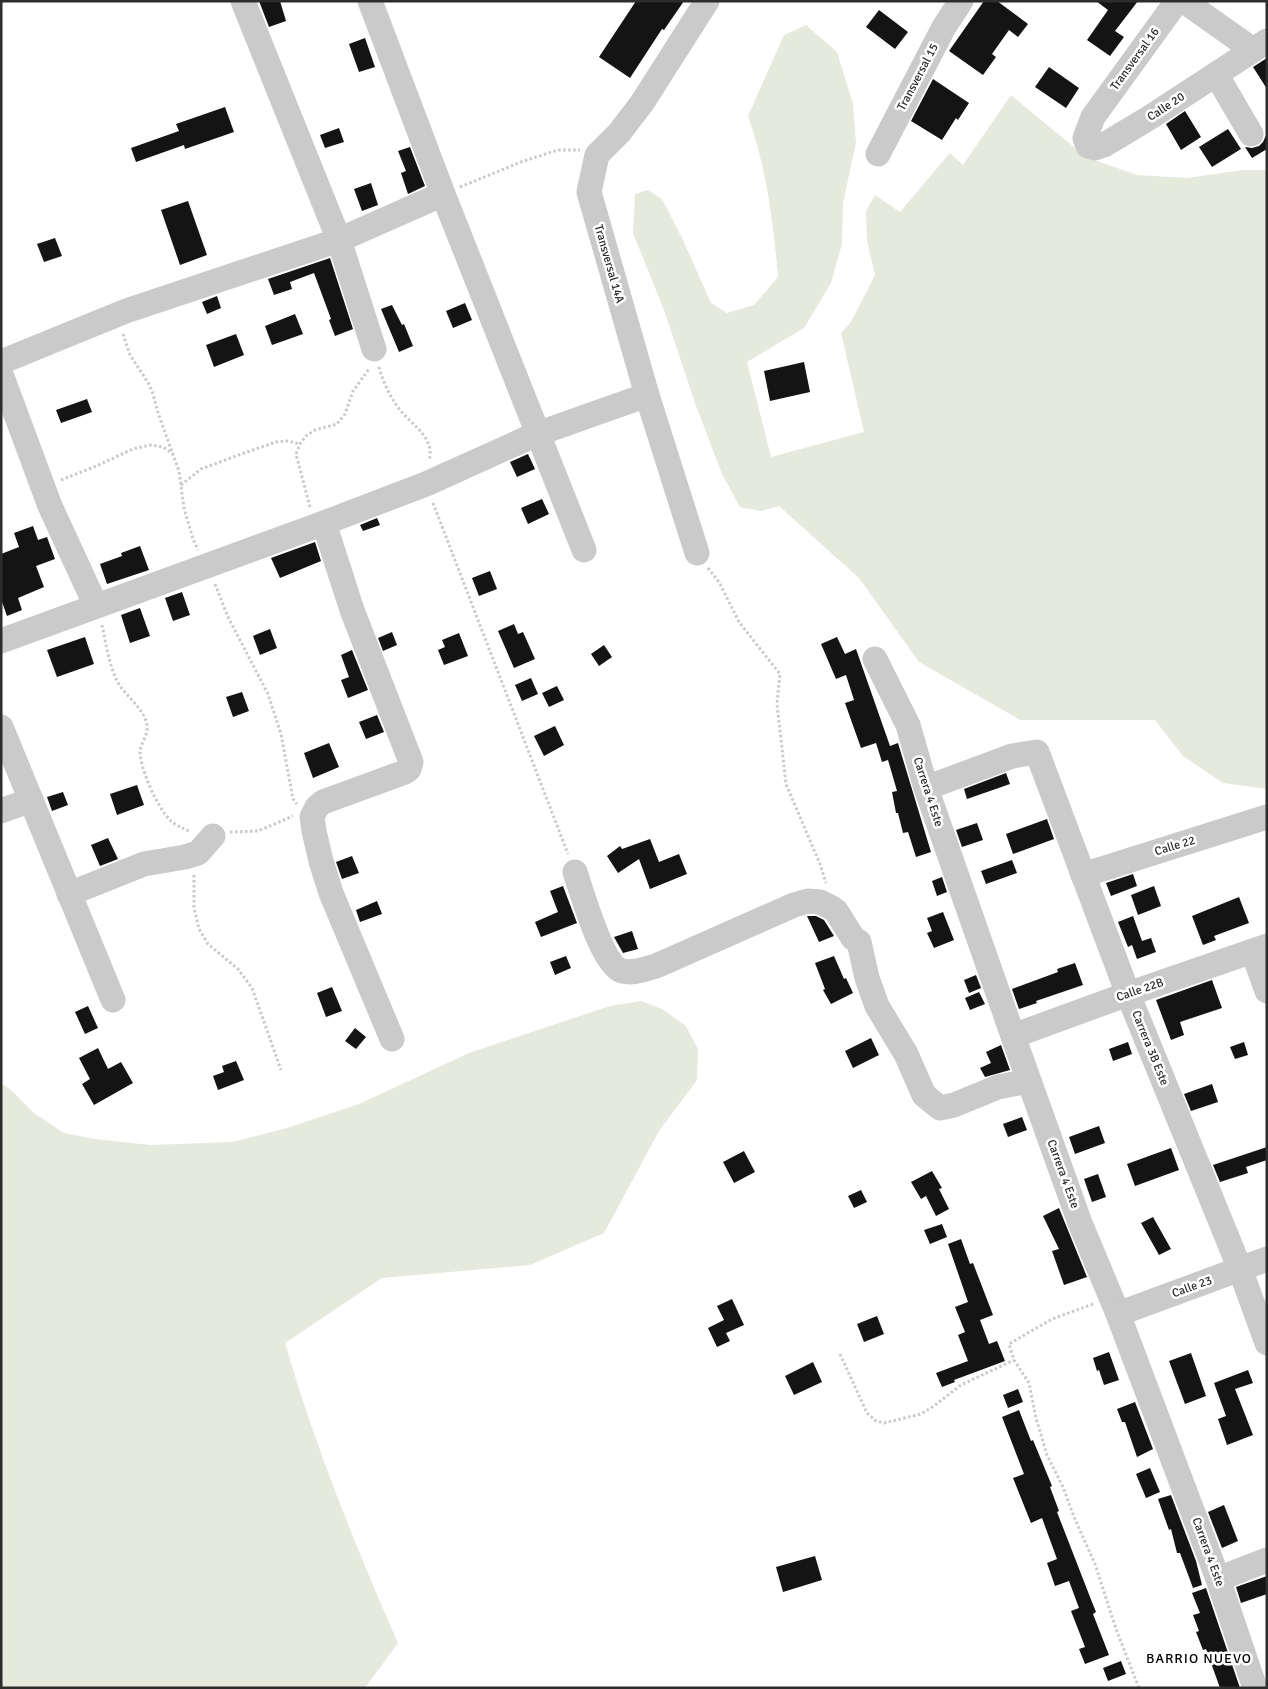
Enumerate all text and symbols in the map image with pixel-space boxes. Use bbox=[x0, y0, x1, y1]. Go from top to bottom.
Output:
street label: Transversal 16 bbox=[1107, 25, 1163, 93]
street label: Transversal 15 bbox=[894, 41, 942, 113]
street label: Calle 20 bbox=[1144, 89, 1188, 125]
street label: Transversal 14A bbox=[591, 223, 628, 306]
street label: Carrera 4 Este bbox=[910, 755, 946, 829]
street label: Calle 22 bbox=[1153, 833, 1197, 859]
street label: Calle 22B bbox=[1114, 975, 1166, 1005]
street label: Carrera 3B Este bbox=[1128, 1008, 1172, 1088]
street label: Carrera 4 Este bbox=[1044, 1138, 1082, 1210]
street label: Calle 23 bbox=[1170, 1273, 1214, 1301]
street label: Carrera 4 Este bbox=[1189, 1516, 1227, 1588]
district label: BARRIO NUEVO bbox=[1146, 1650, 1252, 1667]

